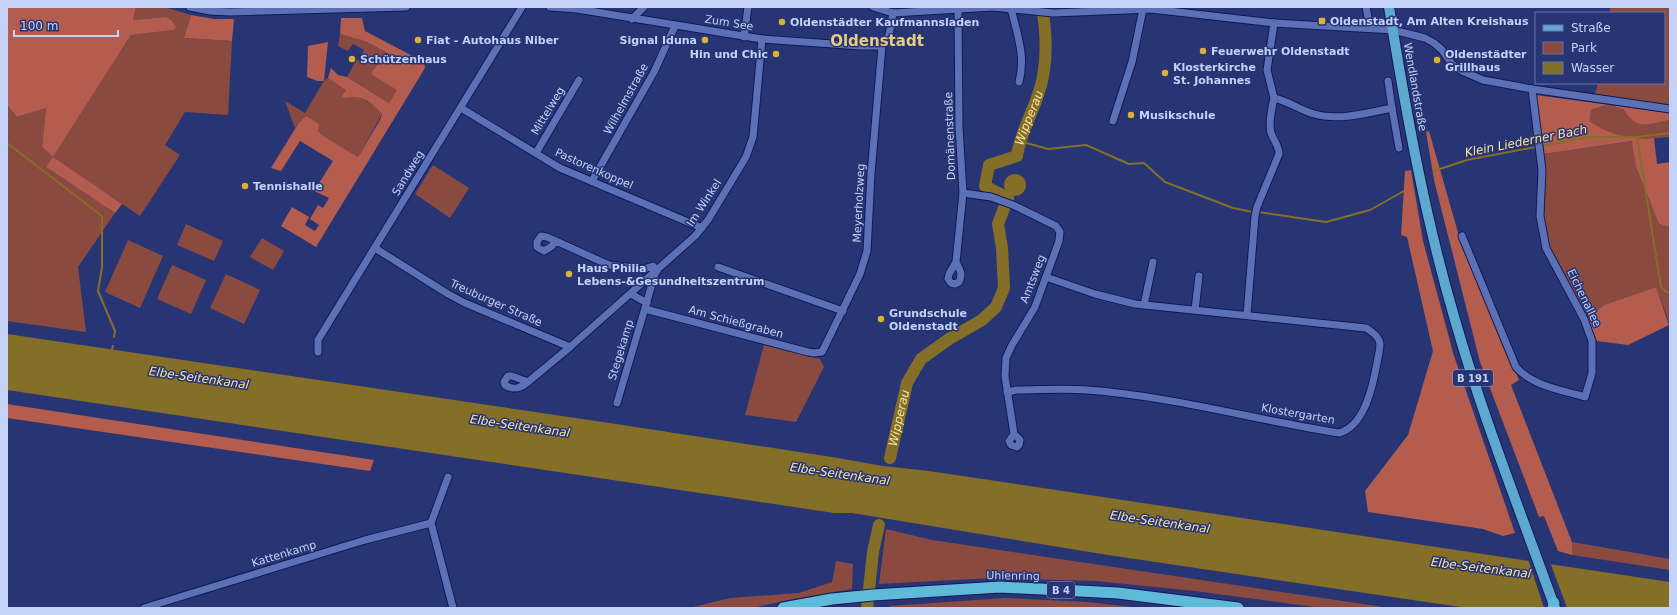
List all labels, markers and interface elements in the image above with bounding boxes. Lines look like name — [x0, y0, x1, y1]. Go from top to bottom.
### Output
scale bar — [14, 12, 118, 38]
legend — [1535, 12, 1665, 84]
street label: Zum See — [704, 13, 755, 33]
place label: Oldenstadt, Am Alten Kreishaus — [1330, 15, 1529, 28]
place label: Oldenstädter Kaufmannsladen — [790, 16, 979, 29]
marker: Oldenstadt, Am Alten Kreishaus — [1317, 16, 1327, 26]
marker: Oldenstädter Kaufmannsladen — [777, 17, 787, 27]
text: 100 m — [20, 19, 58, 33]
text: Straße — [1571, 21, 1611, 35]
district label: Oldenstadt — [830, 32, 924, 50]
place label: Fiat - Autohaus Niber — [426, 34, 559, 47]
place label: Signal Iduna — [620, 34, 697, 47]
marker: Fiat - Autohaus Niber — [413, 35, 423, 45]
marker: Signal Iduna — [700, 35, 710, 45]
text: Park — [1571, 41, 1597, 55]
street label: Wendlandstraße — [1401, 42, 1429, 133]
place label: Feuerwehr Oldenstadt — [1211, 45, 1350, 58]
marker: Feuerwehr Oldenstadt — [1198, 46, 1208, 56]
place label: Hin und Chic — [690, 48, 768, 61]
place label: Oldenstädter Grillhaus — [1445, 48, 1527, 74]
marker: Hin und Chic — [771, 49, 781, 59]
place label: Schützenhaus — [360, 53, 447, 66]
marker: Schützenhaus — [347, 54, 357, 64]
marker: Oldenstädter Grillhaus — [1432, 55, 1442, 65]
street label: Wilhelmstraße — [601, 61, 651, 137]
place label: Klosterkirche St. Johannes — [1173, 61, 1256, 87]
text: Wasser — [1571, 61, 1614, 75]
marker: Klosterkirche St. Johannes — [1160, 68, 1170, 78]
street label: Mittelweg — [529, 85, 567, 137]
water label: Wipperau — [1012, 88, 1046, 147]
street label: Domänenstraße — [942, 91, 958, 180]
place label: Musikschule — [1139, 109, 1215, 122]
marker: Musikschule — [1126, 110, 1136, 120]
water label: Klein Liederner Bach — [1464, 122, 1588, 160]
street label: Pastorenkoppel — [553, 146, 635, 192]
street label: Sandweg — [389, 148, 427, 198]
street label: Meyerholzweg — [850, 163, 868, 243]
street label: Im Winkel — [684, 177, 724, 229]
place label: Tennishalle — [253, 180, 323, 193]
marker: Tennishalle — [240, 181, 250, 191]
street label: Amtsweg — [1018, 253, 1048, 305]
place label: Haus Philia Lebens-&Gesundheitszentrum — [577, 262, 764, 288]
street label: Eichenallee — [1564, 267, 1604, 329]
marker: Haus Philia Lebens-&Gesundheitszentrum — [564, 269, 574, 279]
street label: Treuburger Straße — [447, 276, 544, 329]
street label: Am Schießgraben — [687, 303, 785, 341]
place label: Grundschule Oldenstadt — [889, 307, 967, 333]
marker: Grundschule Oldenstadt — [876, 314, 886, 324]
street label: Stegekamp — [606, 318, 636, 382]
water label: Elbe-Seitenkanal — [148, 364, 251, 392]
road number: B 191 — [1453, 370, 1493, 386]
water label: Wipperau — [886, 388, 912, 448]
street label: Klostergarten — [1260, 401, 1336, 427]
water label: Elbe-Seitenkanal — [469, 412, 572, 440]
water label: Elbe-Seitenkanal — [789, 460, 892, 488]
water label: Elbe-Seitenkanal — [1109, 508, 1212, 536]
street label: Kattenkamp — [250, 538, 318, 570]
water label: Elbe-Seitenkanal — [1430, 555, 1533, 581]
street label: Uhlenring — [986, 569, 1040, 583]
road number: B 4 — [1047, 582, 1075, 598]

